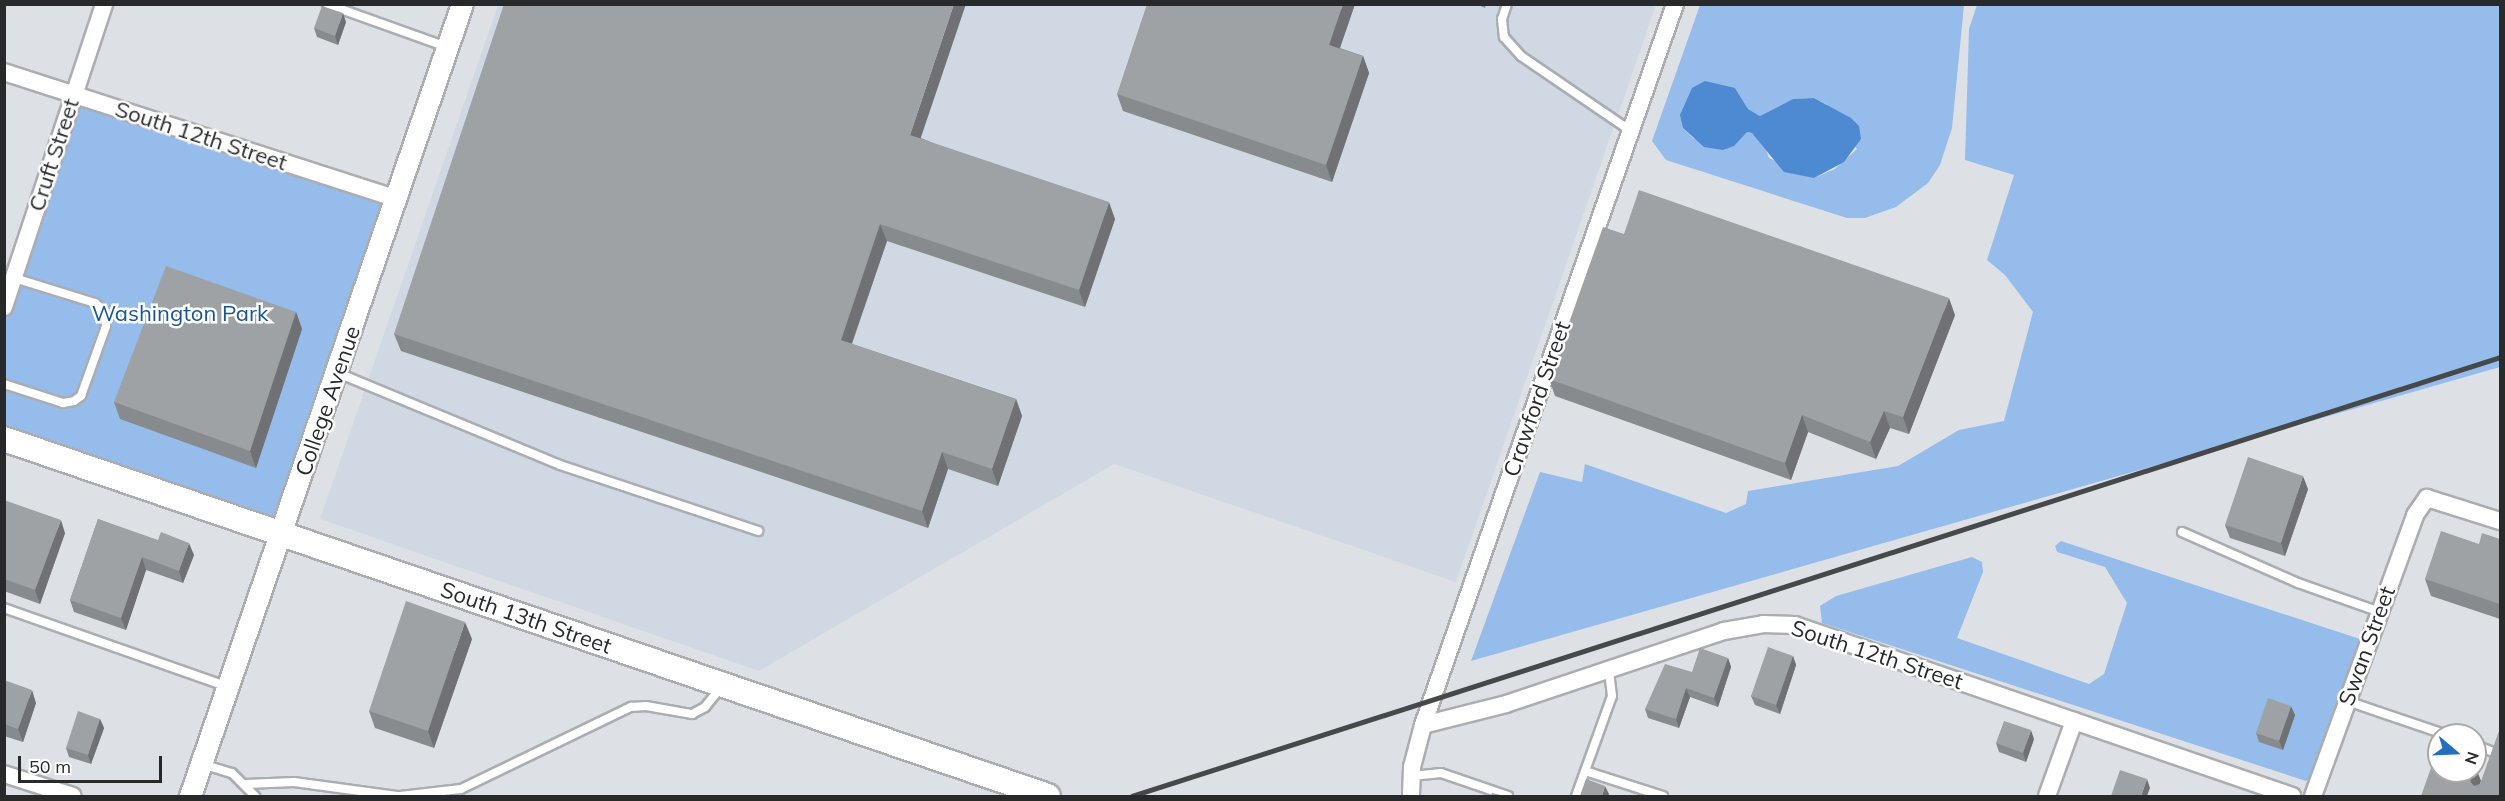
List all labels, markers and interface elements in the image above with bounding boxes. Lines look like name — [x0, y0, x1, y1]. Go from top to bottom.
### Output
street label: Cruft Street — [23, 95, 85, 215]
street label: South 12th Street — [112, 96, 290, 176]
park label: Washington Park — [92, 301, 268, 327]
street label: Crawford Street — [1498, 318, 1576, 480]
street label: College Avenue — [290, 323, 366, 479]
street label: South 13th Street — [437, 576, 615, 660]
street label: Swan Street — [2333, 583, 2401, 709]
street label: South 12th Street — [1788, 615, 1966, 695]
north arrow — [2427, 723, 2487, 783]
scale bar — [21, 744, 165, 782]
text: N — [2461, 749, 2484, 767]
text: 50 m — [29, 755, 71, 778]

